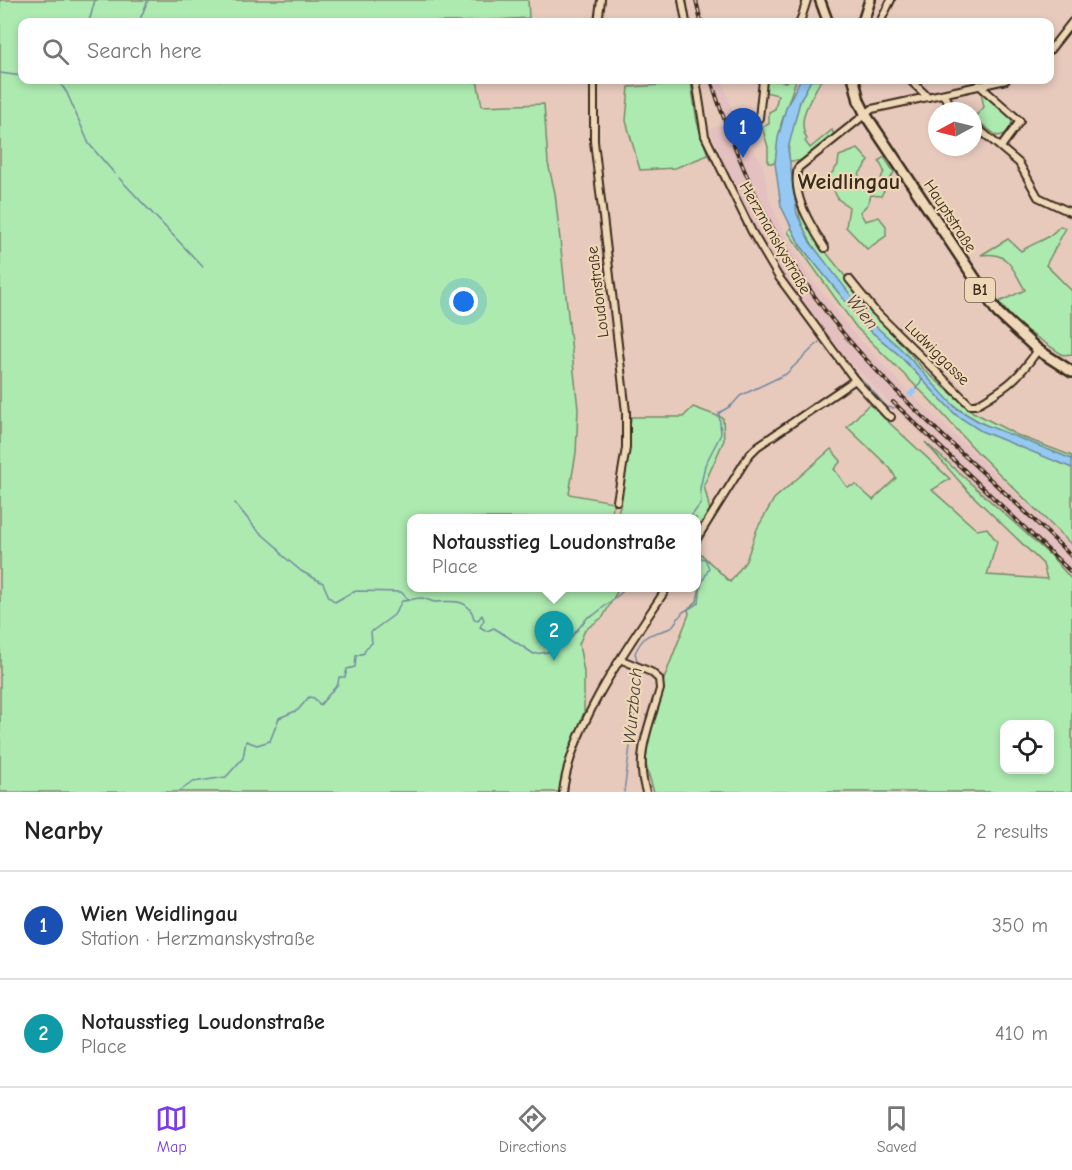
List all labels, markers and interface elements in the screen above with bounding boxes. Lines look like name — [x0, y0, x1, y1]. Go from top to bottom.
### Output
search box — [18, 18, 1054, 84]
icon: search — [39, 35, 72, 68]
text: Search here — [87, 38, 202, 64]
north arrow — [928, 102, 982, 156]
pin: 1 — [724, 108, 762, 158]
district label: Weidlingau — [798, 169, 900, 195]
street label: Hauptstraße — [920, 176, 980, 256]
street label: Herzmanskystraße — [736, 179, 814, 297]
street label: Loudonstraße — [583, 245, 613, 339]
road number: B1 — [965, 278, 995, 302]
your location — [449, 287, 478, 316]
water label: Wien — [842, 290, 882, 334]
street label: Ludwiggasse — [901, 317, 973, 389]
popup — [407, 514, 701, 592]
text: Notausstieg Loudonstraße — [432, 529, 676, 555]
text: Place — [432, 555, 478, 578]
pin: 2 — [534, 612, 574, 661]
water label: Wurzbach — [619, 667, 647, 745]
map controls — [1000, 720, 1054, 774]
button: locate — [1000, 720, 1054, 774]
text: Nearby — [24, 816, 103, 846]
text: 2 results — [976, 820, 1048, 843]
text: Wien Weidlingau — [81, 901, 238, 927]
text: 1 — [40, 914, 47, 937]
text: 350 m — [992, 914, 1048, 937]
text: Station · Herzmanskystraße — [81, 927, 315, 950]
text: Notausstieg Loudonstraße — [81, 1009, 325, 1035]
text: 2 — [39, 1022, 48, 1045]
text: 410 m — [995, 1022, 1048, 1045]
text: Place — [81, 1035, 127, 1058]
tab: Map — [155, 1102, 188, 1156]
tab: Directions — [499, 1102, 566, 1156]
tab: Saved — [877, 1102, 917, 1156]

